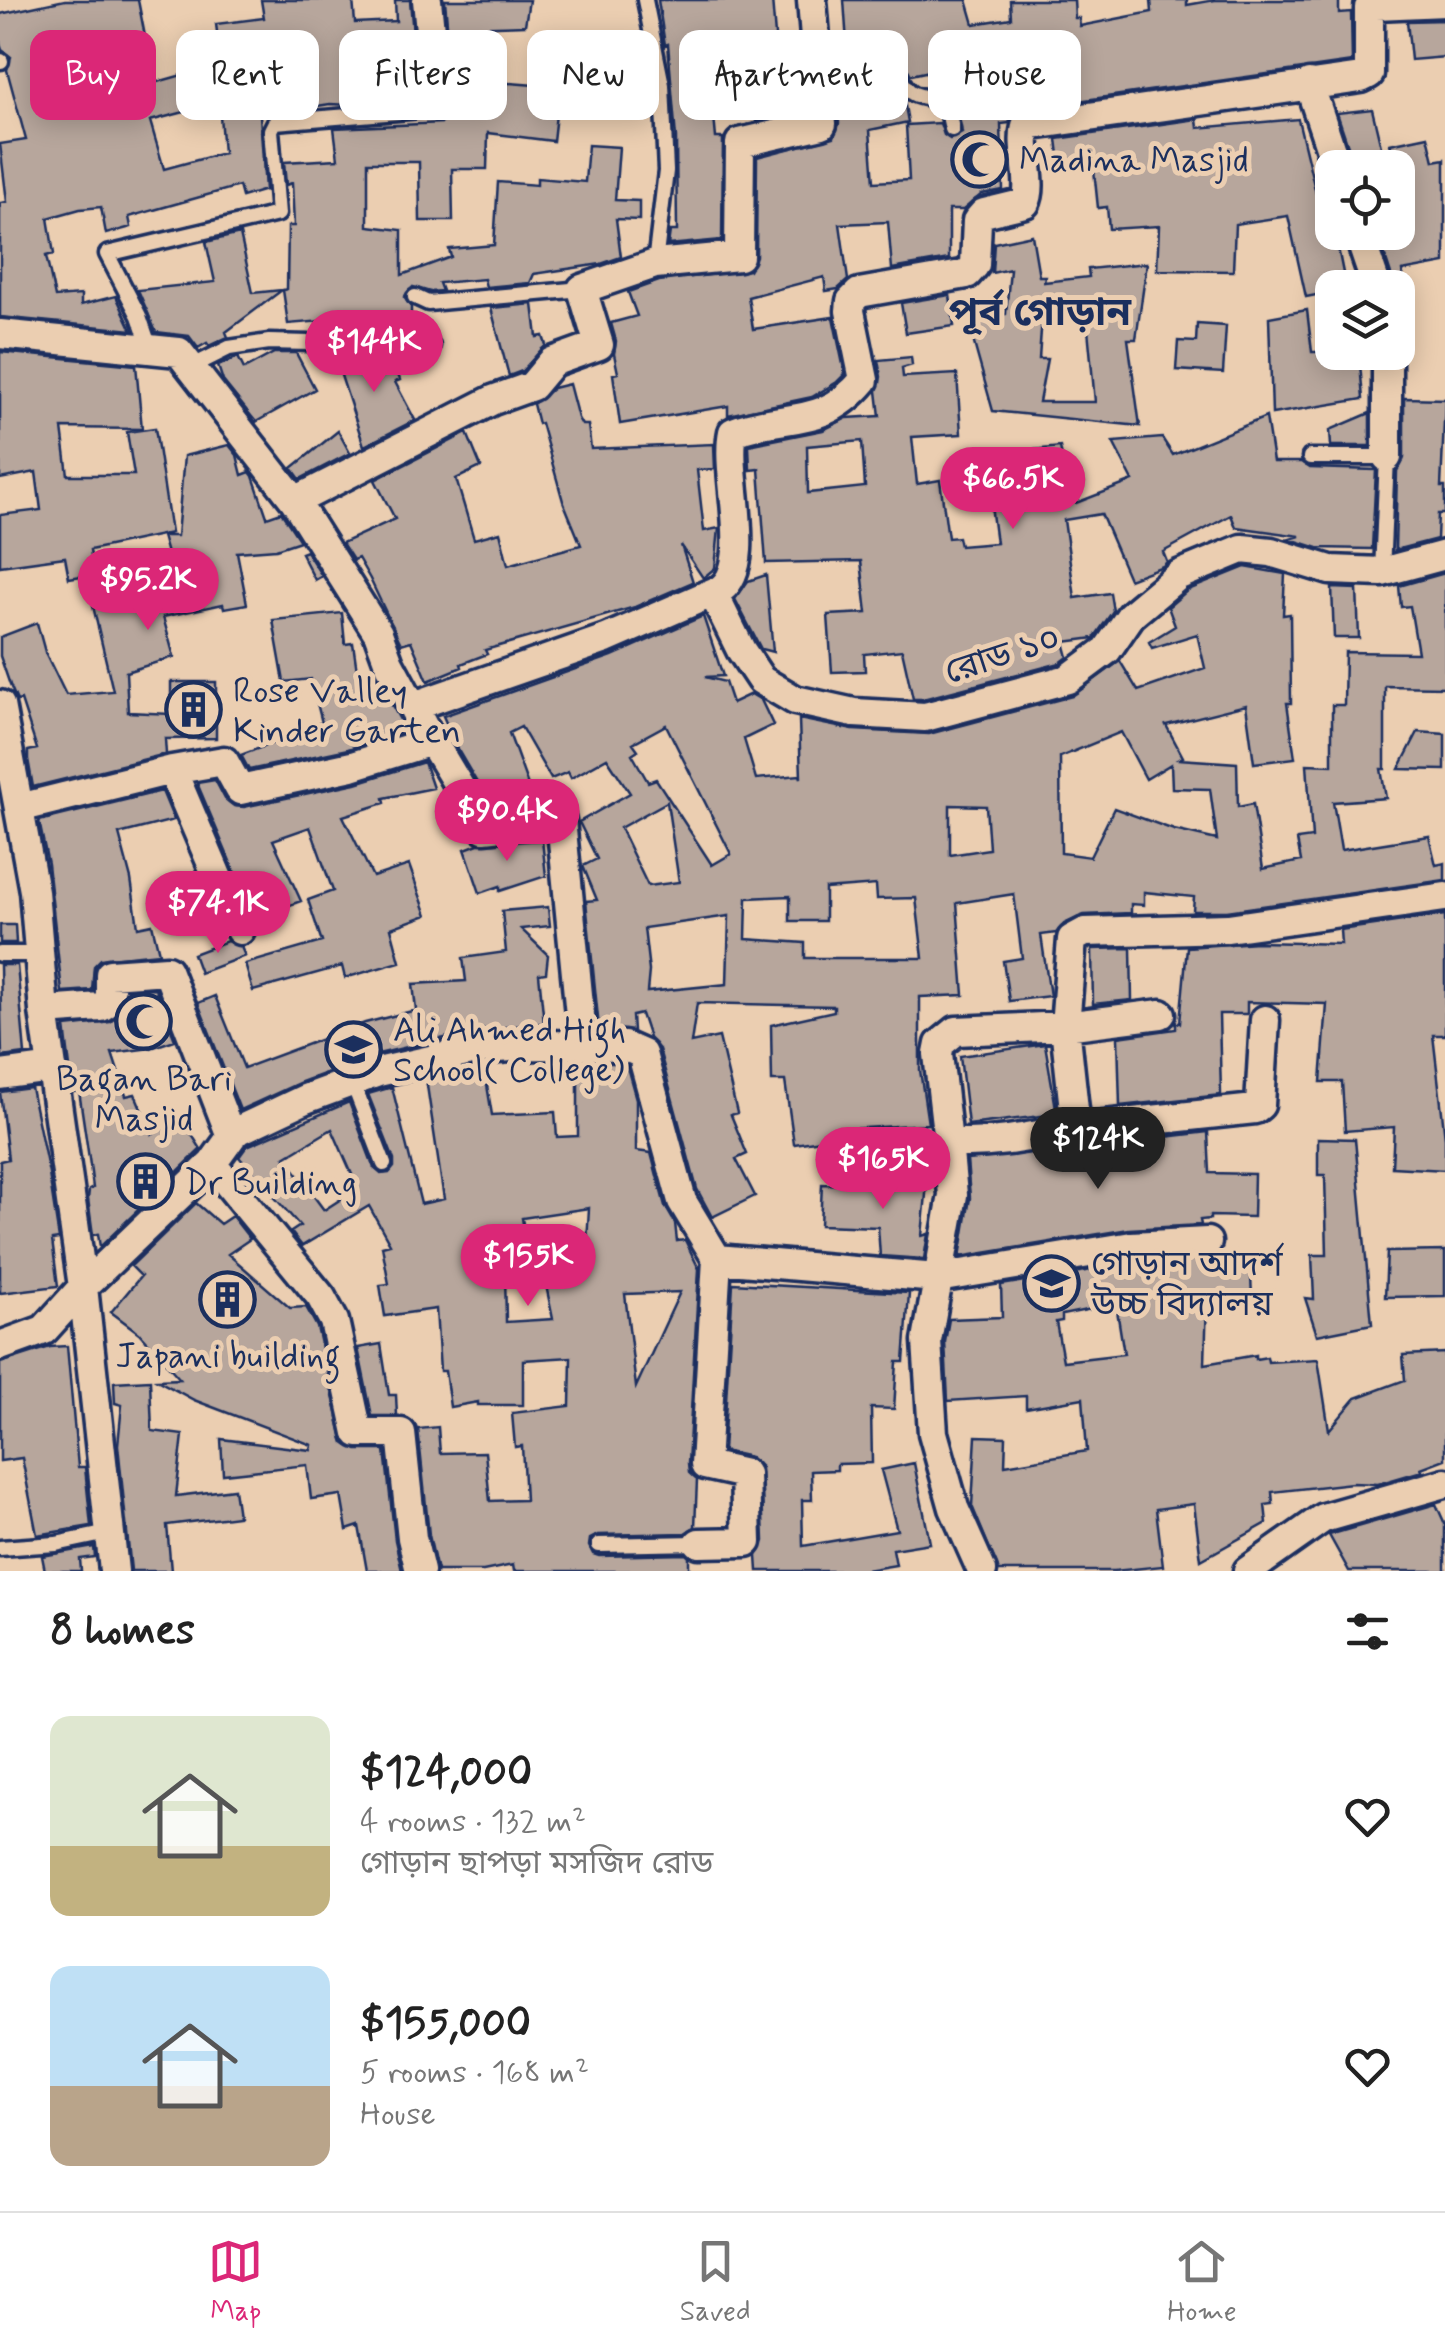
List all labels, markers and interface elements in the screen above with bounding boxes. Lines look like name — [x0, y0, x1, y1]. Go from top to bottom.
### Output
chip: Buy — [30, 30, 156, 120]
chip: Rent — [176, 30, 319, 120]
chip: Filters — [339, 30, 507, 120]
chip: New — [527, 30, 659, 120]
chip: Apartment — [679, 30, 908, 120]
chip: House — [928, 30, 1081, 120]
mosque icon: Madina Masjid — [950, 129, 1010, 189]
place label: Madina Masjid — [1019, 138, 1249, 184]
map controls — [1315, 150, 1415, 370]
button: locate — [1315, 150, 1415, 250]
button: layers — [1315, 270, 1415, 370]
district label: পূর্ব গোড়ান — [949, 288, 1132, 340]
pin: $144K — [304, 310, 444, 395]
text: $144K — [327, 321, 421, 363]
pin: $66.5K — [932, 447, 1094, 532]
text: $66.5K — [962, 458, 1064, 500]
pin: $95.2K — [67, 548, 229, 633]
text: $95.2K — [100, 559, 196, 601]
street label: রোড ১০ — [939, 616, 1066, 696]
place label: Rose Valley Kinder Garten — [233, 669, 461, 755]
building icon: Rose Valley Kinder Garten — [164, 680, 224, 740]
pin: $90.4K — [426, 779, 588, 864]
text: $90.4K — [457, 790, 557, 832]
pin: $74.1K — [137, 871, 299, 956]
text: $74.1K — [167, 882, 269, 924]
mosque icon: Bagan Bari Masjid — [114, 992, 174, 1052]
place label: Ali Ahmed High School( College) — [393, 1008, 626, 1094]
school or university icon: Ali Ahmed High School( College) — [324, 1019, 384, 1079]
place label: Bagan Bari Masjid — [56, 1057, 232, 1143]
pin: $124K — [1028, 1107, 1168, 1192]
text: $124K — [1052, 1118, 1144, 1160]
pin: $165K — [813, 1127, 953, 1212]
text: $165K — [837, 1138, 929, 1180]
building icon: Dr Building — [115, 1152, 175, 1212]
place label: Dr Building — [184, 1161, 357, 1207]
pin: $155K — [458, 1224, 598, 1309]
text: $155K — [483, 1235, 573, 1277]
place label: গোড়ান আদর্শ উচ্চ বিদ্যালয় — [1090, 1242, 1284, 1328]
school or university icon: গোড়ান আদর্শ উচ্চ বিদ্যালয় — [1022, 1253, 1082, 1313]
building icon: Japani building — [198, 1269, 258, 1329]
place label: Japani building — [115, 1334, 341, 1384]
text: 8 homes — [50, 1604, 195, 1659]
icon: filters — [1340, 1604, 1395, 1659]
text: $124,000 — [360, 1746, 532, 1801]
icon: home — [130, 1756, 250, 1876]
icon: heart — [1340, 1789, 1395, 1844]
text: 4 rooms · 132 m² — [360, 1801, 586, 1843]
text: গোড়ান ছাপড়া মসজিদ রোড — [360, 1843, 713, 1885]
text: $155,000 — [360, 1997, 531, 2052]
icon: home — [130, 2006, 250, 2126]
icon: heart — [1340, 2039, 1395, 2094]
text: 5 rooms · 168 m² — [360, 2052, 589, 2094]
text: House — [360, 2094, 436, 2136]
tab: Map — [208, 2234, 263, 2331]
tab: Saved — [680, 2234, 751, 2331]
tab: Home — [1167, 2234, 1237, 2331]

